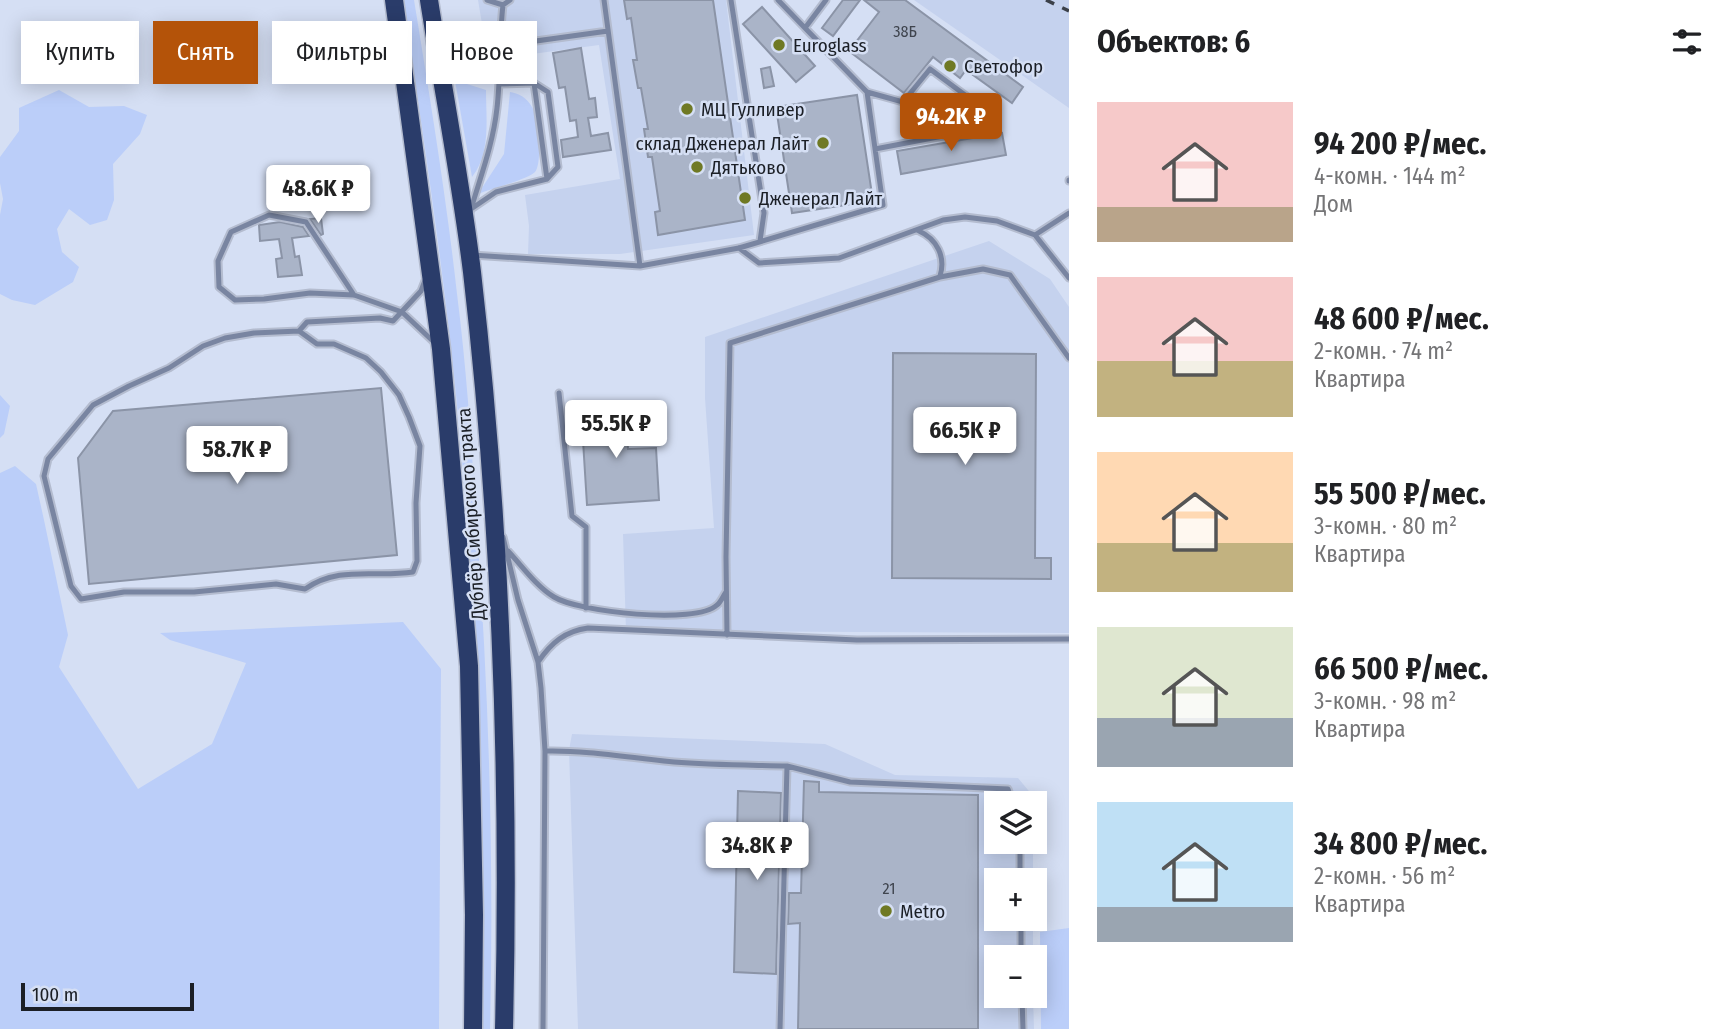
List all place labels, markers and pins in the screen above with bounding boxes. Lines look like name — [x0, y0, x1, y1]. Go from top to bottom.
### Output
place label: Euroglass — [793, 34, 867, 57]
marker: Euroglass — [771, 37, 787, 53]
place label: Светофор — [964, 55, 1043, 78]
marker: Светофор — [942, 58, 958, 74]
pin: 94.2K ₽ — [886, 94, 1016, 153]
place label: МЦ Гулливер — [701, 98, 805, 121]
marker: МЦ Гулливер — [679, 101, 695, 117]
place label: склад Дженерал Лайт — [636, 132, 809, 155]
marker: склад Дженерал Лайт — [815, 135, 831, 151]
place label: Дятьково — [710, 156, 786, 179]
marker: Дятьково — [689, 159, 705, 175]
pin: 48.6K ₽ — [253, 166, 383, 225]
place label: Дженерал Лайт — [758, 187, 883, 210]
marker: Дженерал Лайт — [737, 190, 753, 206]
pin: 55.5K ₽ — [551, 400, 681, 460]
pin: 66.5K ₽ — [900, 407, 1030, 467]
pin: 58.7K ₽ — [172, 426, 302, 486]
pin: 34.8K ₽ — [692, 822, 822, 882]
place label: Metro — [900, 900, 945, 923]
marker: Metro — [878, 903, 894, 919]

